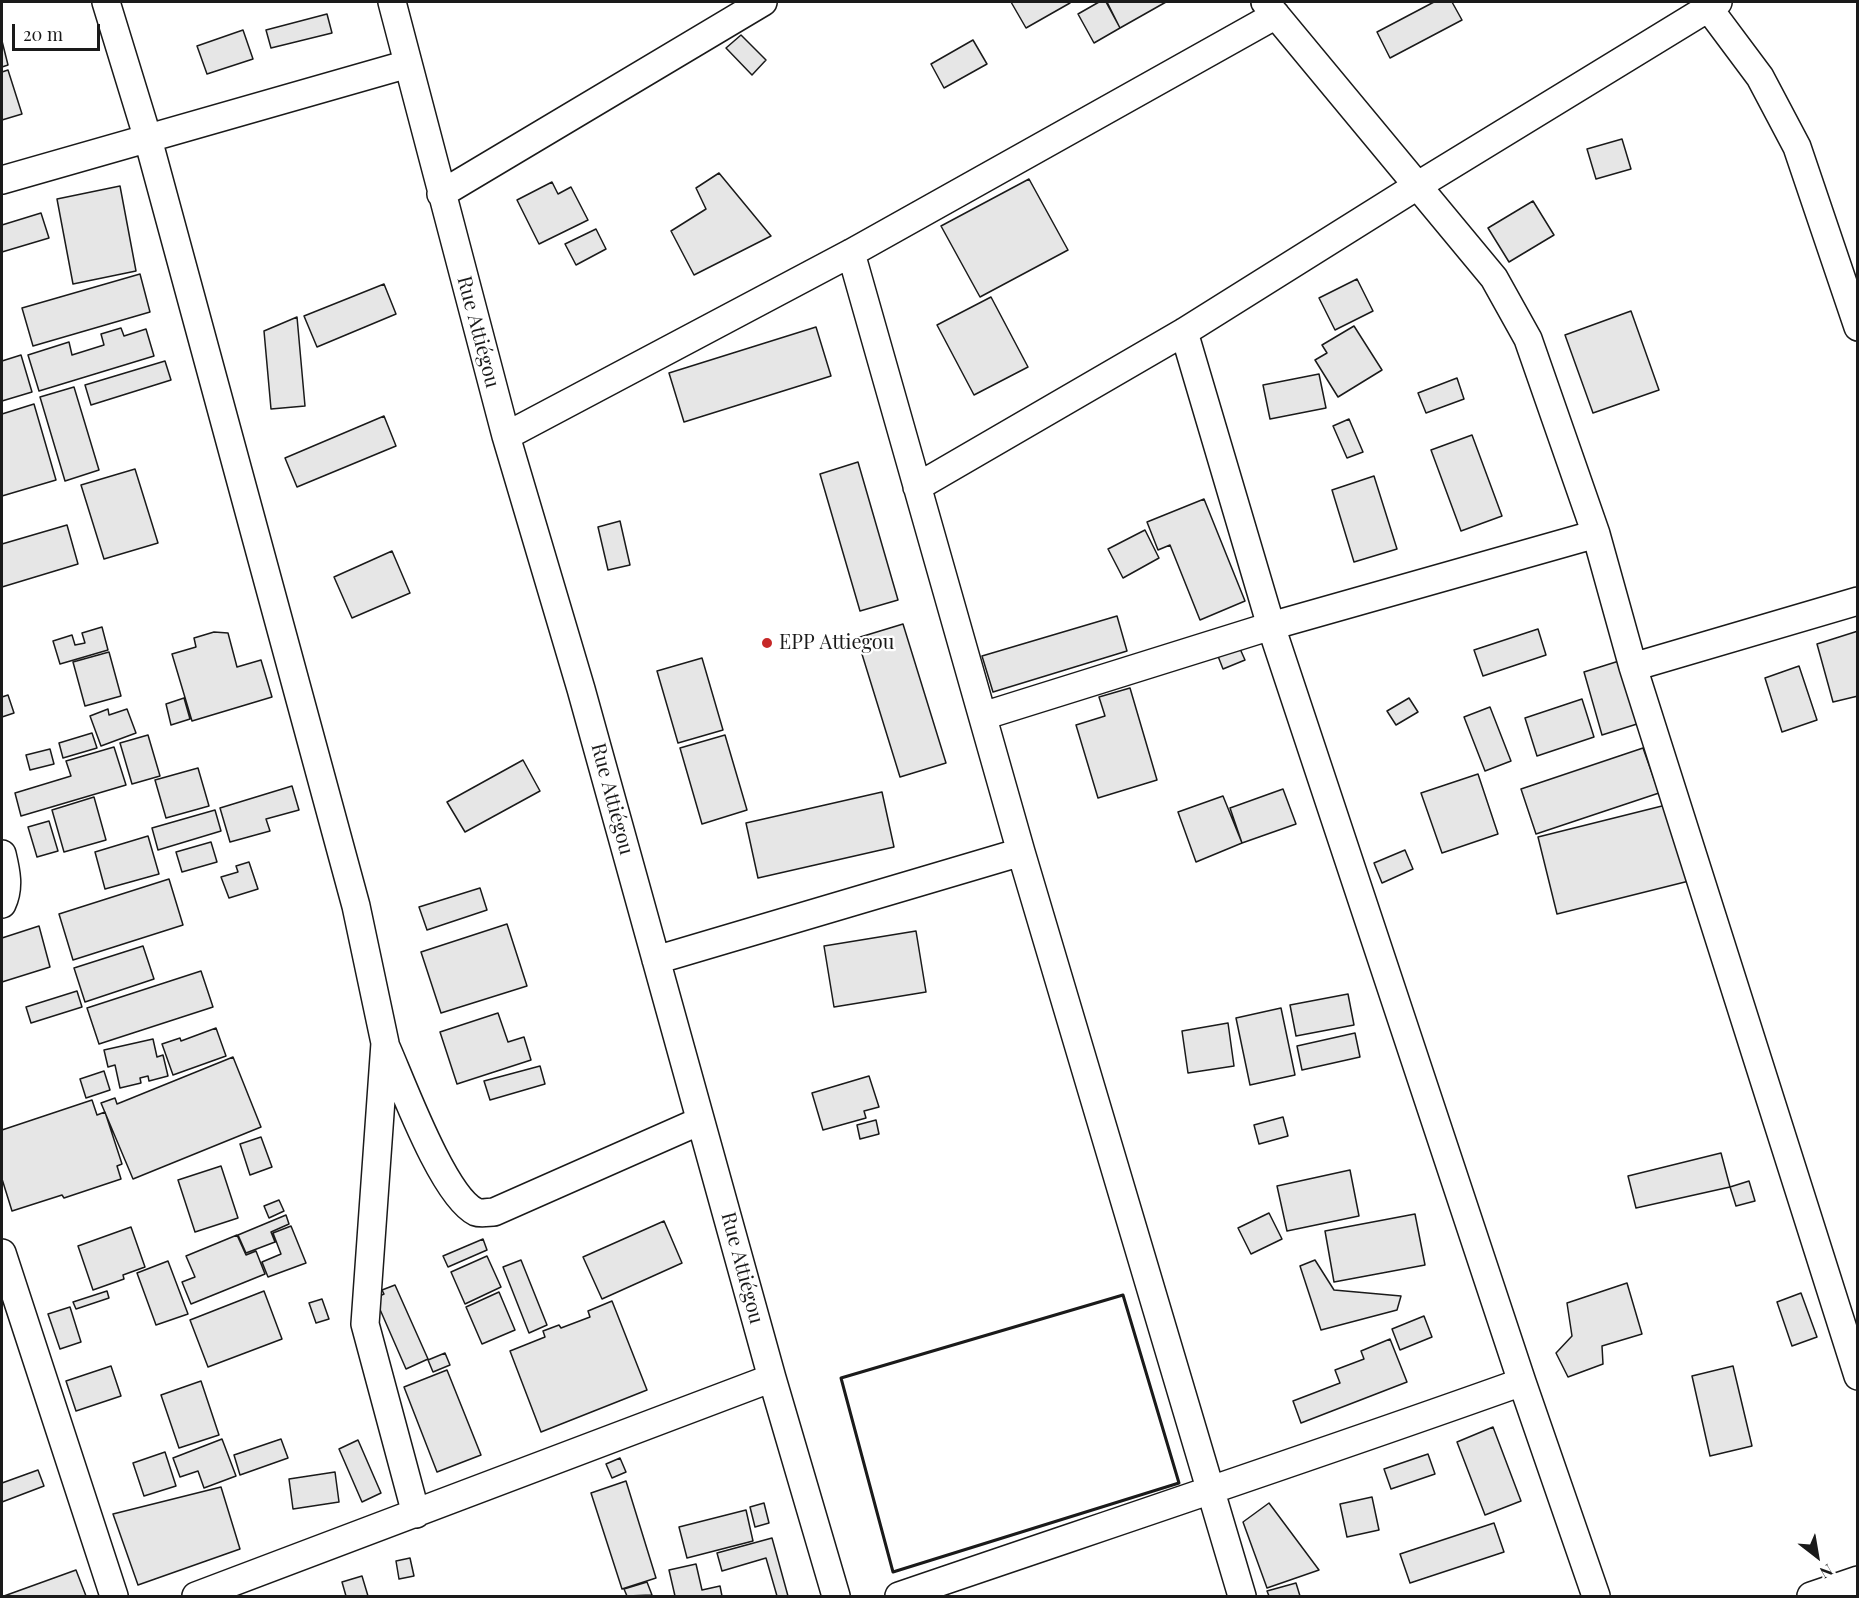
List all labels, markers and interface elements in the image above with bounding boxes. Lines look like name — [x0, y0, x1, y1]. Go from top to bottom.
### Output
scale bar — [15, 12, 104, 50]
text: 20 m — [23, 22, 63, 46]
street label: Rue Attiégou — [452, 274, 504, 390]
place label: EPP Attiegou — [779, 631, 894, 655]
marker: EPP Attiegou — [760, 636, 774, 650]
street label: Rue Attiégou — [586, 741, 638, 857]
street label: Rue Attiégou — [716, 1210, 768, 1326]
north arrow — [1787, 1526, 1847, 1586]
text: N — [1816, 1560, 1837, 1584]

